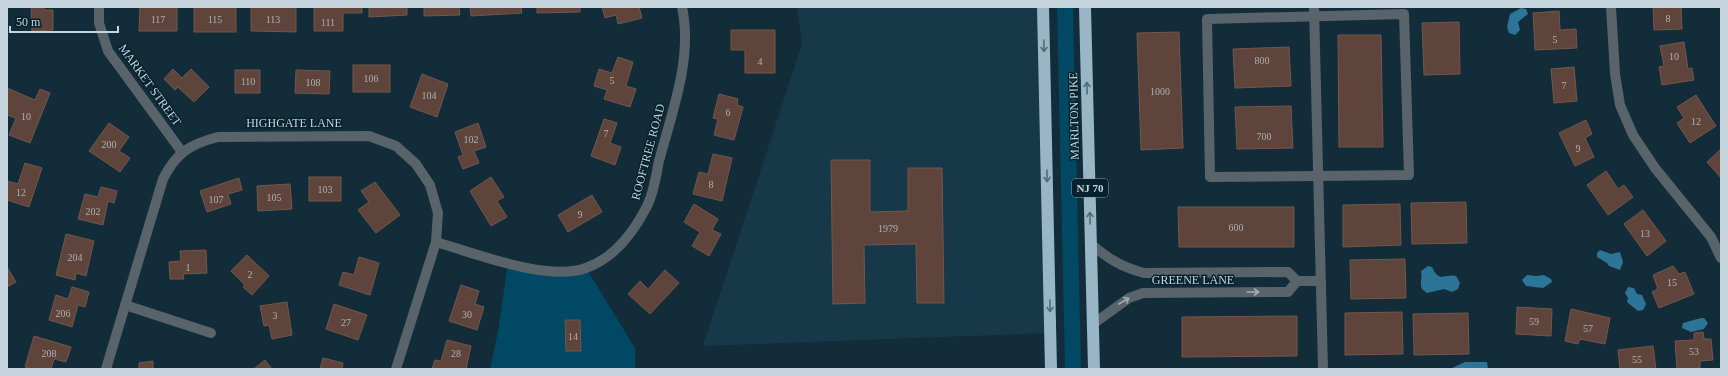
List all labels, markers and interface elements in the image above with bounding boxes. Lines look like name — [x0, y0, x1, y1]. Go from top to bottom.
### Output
scale bar — [10, 8, 118, 34]
house number: 8 — [1666, 13, 1671, 24]
house number: 117 — [151, 14, 165, 25]
house number: 115 — [208, 14, 222, 25]
house number: 113 — [266, 14, 280, 25]
text: 50 m — [16, 15, 41, 29]
house number: 111 — [321, 17, 335, 28]
house number: 5 — [1553, 34, 1558, 45]
one-way arrow — [1040, 39, 1048, 52]
street label: MARKET STREET — [116, 41, 185, 129]
house number: 10 — [1669, 51, 1679, 62]
house number: 800 — [1255, 55, 1270, 66]
house number: 4 — [758, 56, 763, 67]
street label: MARLTON PIKE — [1066, 72, 1082, 160]
house number: 106 — [364, 73, 379, 84]
house number: 5 — [610, 75, 615, 86]
house number: 110 — [241, 76, 255, 87]
house number: 108 — [306, 77, 321, 88]
house number: 7 — [1562, 80, 1567, 91]
one-way arrow — [1083, 82, 1091, 95]
house number: 1000 — [1150, 86, 1170, 97]
house number: 104 — [422, 90, 437, 101]
street label: ROOFTREE ROAD — [628, 102, 668, 202]
house number: 6 — [726, 107, 731, 118]
house number: 10 — [21, 111, 31, 122]
street label: HIGHGATE LANE — [246, 116, 342, 130]
house number: 12 — [1691, 116, 1701, 127]
house number: 7 — [604, 128, 609, 139]
house number: 700 — [1257, 131, 1272, 142]
house number: 102 — [464, 134, 479, 145]
house number: 200 — [102, 139, 117, 150]
house number: 9 — [1576, 143, 1581, 154]
one-way arrow — [1043, 169, 1051, 182]
house number: 8 — [709, 179, 714, 190]
road number: NJ 70 — [1072, 179, 1108, 197]
house number: 103 — [318, 184, 333, 195]
house number: 12 — [16, 187, 26, 198]
house number: 105 — [267, 192, 282, 203]
house number: 107 — [209, 194, 224, 205]
house number: 202 — [86, 206, 101, 217]
house number: 9 — [578, 209, 583, 220]
one-way arrow — [1087, 212, 1094, 225]
house number: 600 — [1229, 222, 1244, 233]
house number: 1979 — [878, 223, 898, 234]
house number: 13 — [1640, 228, 1650, 239]
house number: 204 — [68, 252, 83, 263]
house number: 1 — [186, 262, 191, 273]
house number: 2 — [248, 269, 253, 280]
street label: GREENE LANE — [1152, 273, 1234, 287]
house number: 15 — [1667, 277, 1677, 288]
one-way arrow — [1246, 288, 1259, 296]
one-way arrow — [1118, 297, 1130, 305]
one-way arrow — [1046, 299, 1054, 312]
house number: 206 — [56, 308, 71, 319]
house number: 30 — [462, 309, 472, 320]
house number: 3 — [273, 310, 278, 321]
house number: 59 — [1529, 316, 1539, 327]
house number: 27 — [341, 317, 351, 328]
house number: 57 — [1583, 323, 1593, 334]
house number: 14 — [568, 331, 578, 342]
house number: 53 — [1689, 346, 1699, 357]
house number: 208 — [42, 348, 57, 359]
house number: 28 — [451, 348, 461, 359]
house number: 55 — [1632, 354, 1642, 365]

